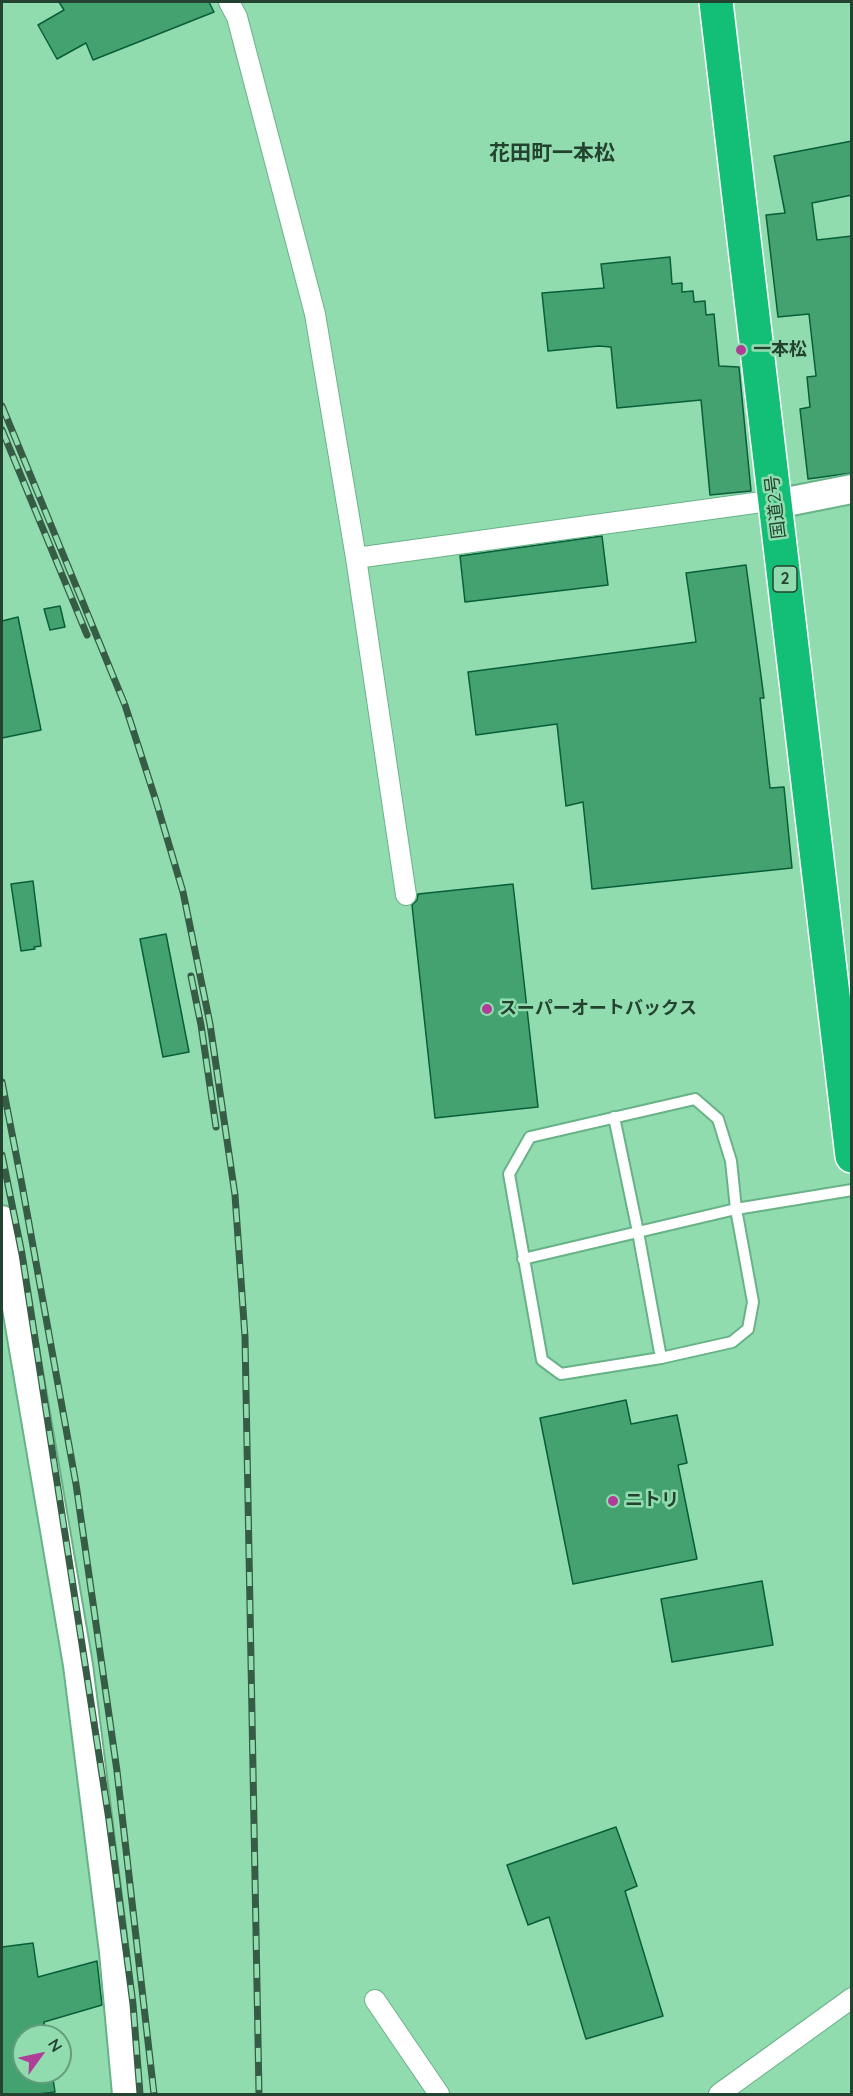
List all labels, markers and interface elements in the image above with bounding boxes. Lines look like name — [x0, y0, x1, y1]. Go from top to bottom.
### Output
district label: 花田町一本松 — [489, 141, 615, 167]
place label: 一本松 — [753, 339, 807, 361]
marker: 一本松 — [734, 343, 748, 357]
street label: 国道2号 — [761, 474, 791, 540]
road number: 2 — [773, 566, 797, 592]
place label: スーパーオートバックス — [499, 998, 697, 1020]
marker: スーパーオートバックス — [480, 1002, 494, 1016]
place label: ニトリ — [625, 1490, 679, 1512]
marker: ニトリ — [606, 1494, 620, 1508]
north arrow — [12, 2024, 72, 2084]
text: N — [44, 2035, 67, 2056]

